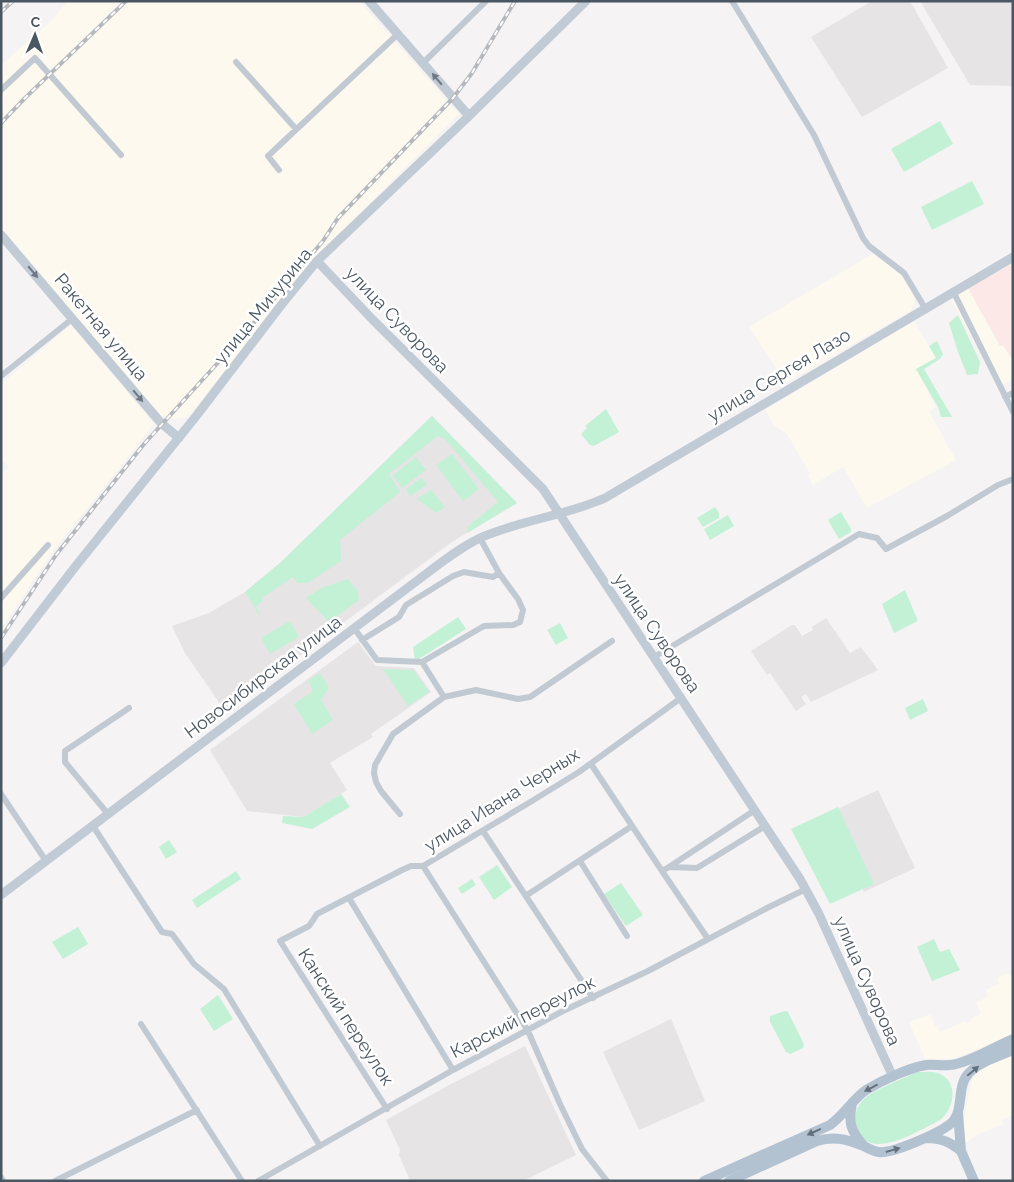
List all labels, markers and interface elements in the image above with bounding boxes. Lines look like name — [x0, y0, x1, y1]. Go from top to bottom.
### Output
north arrow — [10, 10, 60, 60]
text: С — [30, 14, 41, 30]
one-way arrow — [432, 73, 443, 85]
street label: улица Мичурина — [209, 243, 316, 368]
street label: улица Суворова — [341, 262, 453, 377]
one-way arrow — [27, 266, 39, 278]
street label: Ракетная улица — [50, 269, 152, 385]
street label: улица Сергея Лазо — [703, 323, 854, 426]
one-way arrow — [132, 390, 143, 402]
street label: улица Суворова — [610, 569, 705, 696]
street label: Новосибирская улица — [180, 611, 345, 742]
street label: улица Ивана Черных — [420, 743, 583, 856]
street label: улица Суворова — [830, 913, 905, 1049]
street label: Канский переулок — [294, 944, 399, 1089]
street label: Карский переулок — [447, 971, 599, 1062]
one-way arrow — [966, 1065, 979, 1076]
one-way arrow — [864, 1084, 878, 1092]
one-way arrow — [807, 1128, 821, 1136]
one-way arrow — [886, 1146, 901, 1154]

